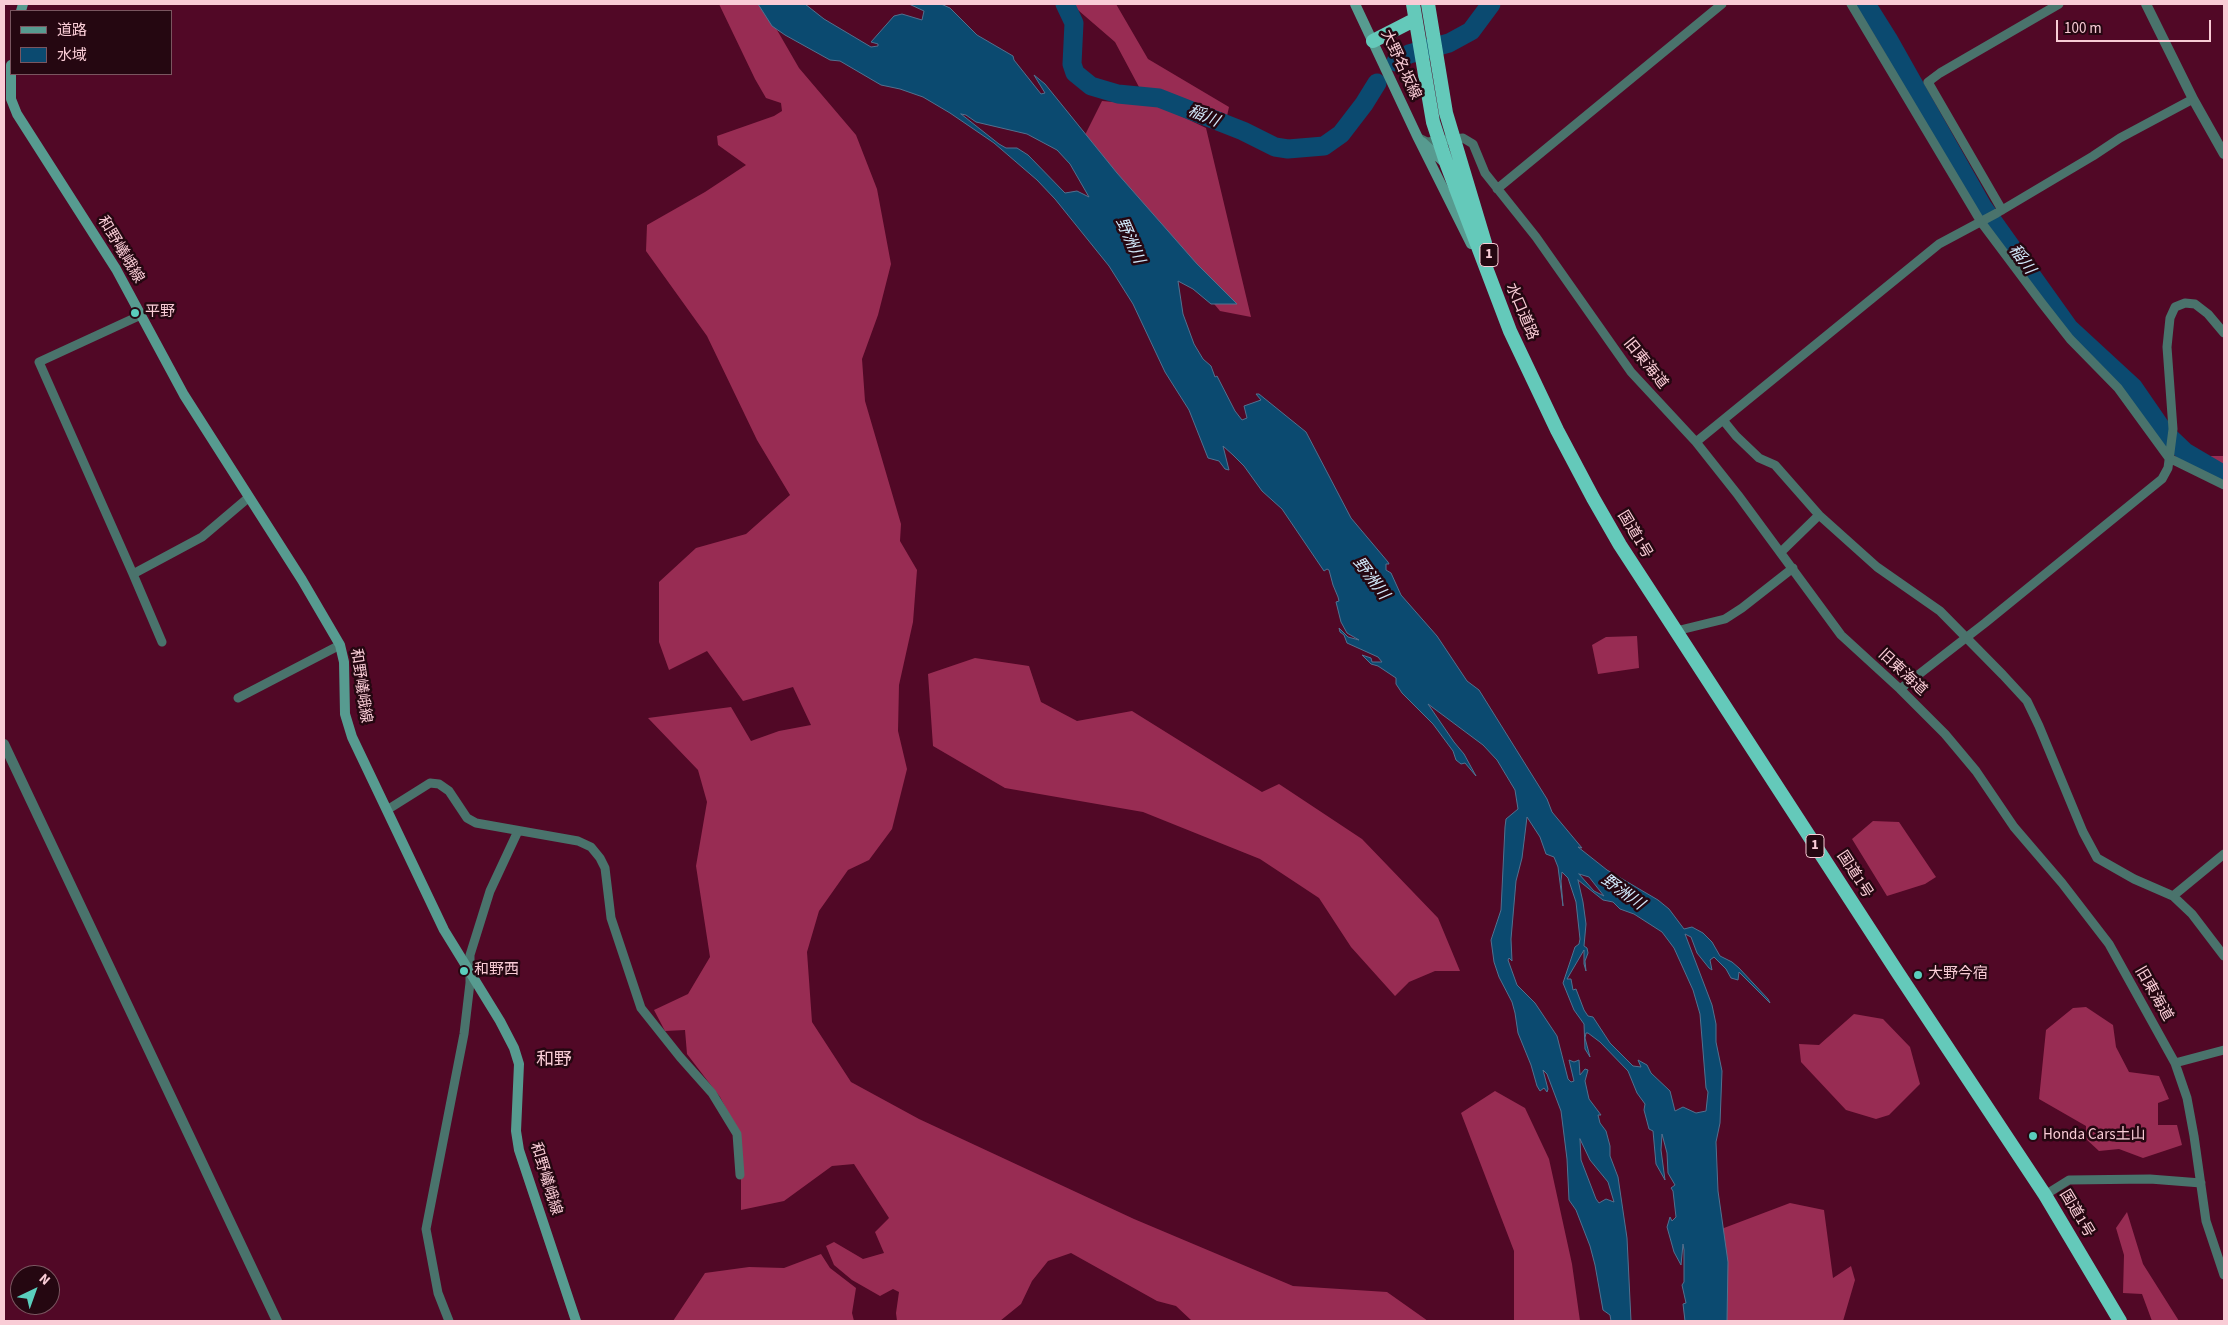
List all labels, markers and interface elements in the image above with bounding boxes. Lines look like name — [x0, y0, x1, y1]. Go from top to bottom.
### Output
legend — [10, 10, 172, 75]
scale bar — [2058, 10, 2213, 42]
text: 100 m — [2064, 18, 2102, 39]
text: 道路 — [57, 20, 87, 41]
street label: 大野名坂線 — [1376, 27, 1424, 103]
text: 水域 — [57, 45, 87, 66]
water label: 稲川 — [1185, 102, 1221, 132]
street label: 和野嶬峨線 — [93, 213, 147, 287]
water label: 野洲川 — [1110, 215, 1148, 267]
water label: 稲川 — [2004, 241, 2038, 279]
road number: 1 — [1480, 244, 1498, 266]
street label: 水口道路 — [1501, 281, 1541, 343]
place label: 平野 — [145, 304, 175, 322]
marker: 平野 — [129, 307, 141, 319]
street label: 旧東海道 — [1619, 335, 1671, 393]
street label: 国道1号 — [1613, 508, 1655, 562]
water label: 野洲川 — [1348, 554, 1392, 604]
street label: 旧東海道 — [1874, 646, 1930, 700]
street label: 和野嶬峨線 — [346, 648, 374, 724]
road number: 1 — [1806, 834, 1824, 858]
street label: 国道1号 — [1832, 848, 1876, 902]
water label: 野洲川 — [1597, 871, 1647, 915]
place label: 和野西 — [474, 962, 519, 980]
street label: 旧東海道 — [2130, 964, 2176, 1024]
marker: 和野西 — [458, 965, 470, 977]
place label: 大野今宿 — [1928, 966, 1988, 984]
marker: 大野今宿 — [1912, 969, 1924, 981]
district label: 和野 — [536, 1050, 572, 1072]
place label: Honda Cars土山 — [2043, 1127, 2146, 1145]
marker: Honda Cars土山 — [2027, 1130, 2039, 1142]
street label: 和野嶬峨線 — [525, 1141, 565, 1217]
street label: 国道1号 — [2055, 1187, 2097, 1241]
north arrow — [10, 1265, 60, 1315]
text: N — [34, 1269, 55, 1290]

